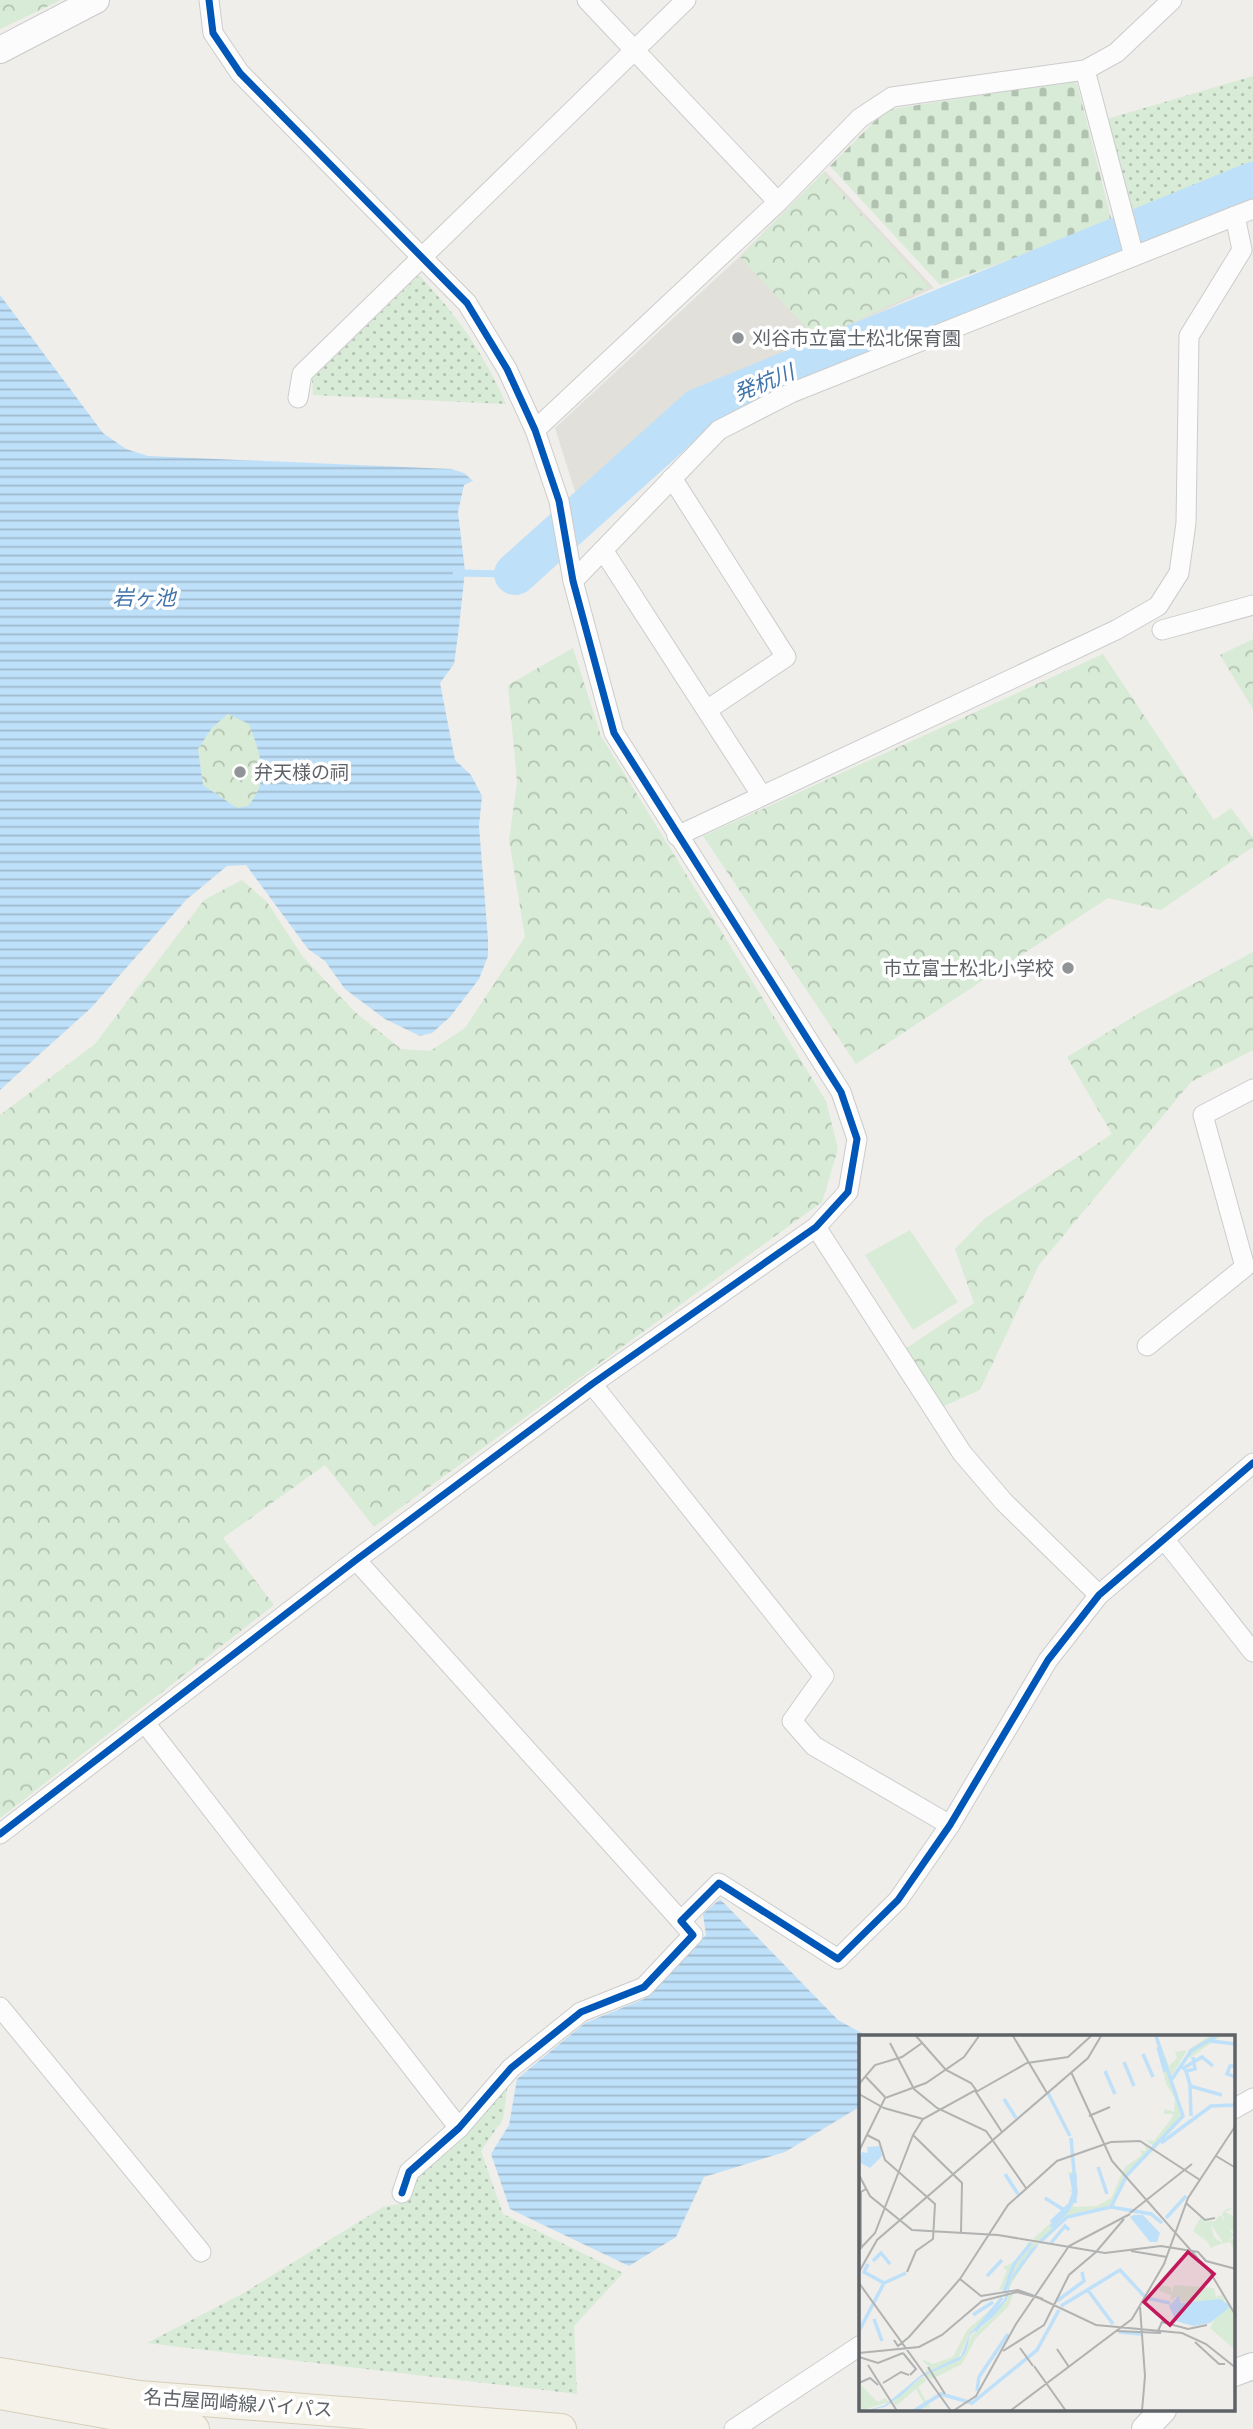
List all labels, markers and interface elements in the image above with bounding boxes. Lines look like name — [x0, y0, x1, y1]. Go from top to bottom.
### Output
place label: 刈谷市立富士松北保育園 — [752, 327, 961, 351]
marker: 刈谷市立富士松北保育園 — [730, 330, 746, 346]
water label: 発杭川 — [730, 358, 800, 407]
water label: 岩ヶ池 — [113, 585, 177, 611]
place label: 弁天様の祠 — [254, 761, 349, 785]
marker: 弁天様の祠 — [232, 764, 248, 780]
place label: 市立富士松北小学校 — [883, 957, 1054, 981]
marker: 市立富士松北小学校 — [1060, 960, 1076, 976]
inset map — [859, 2035, 1236, 2412]
street label: 名古屋岡崎線バイパス — [143, 2385, 333, 2423]

